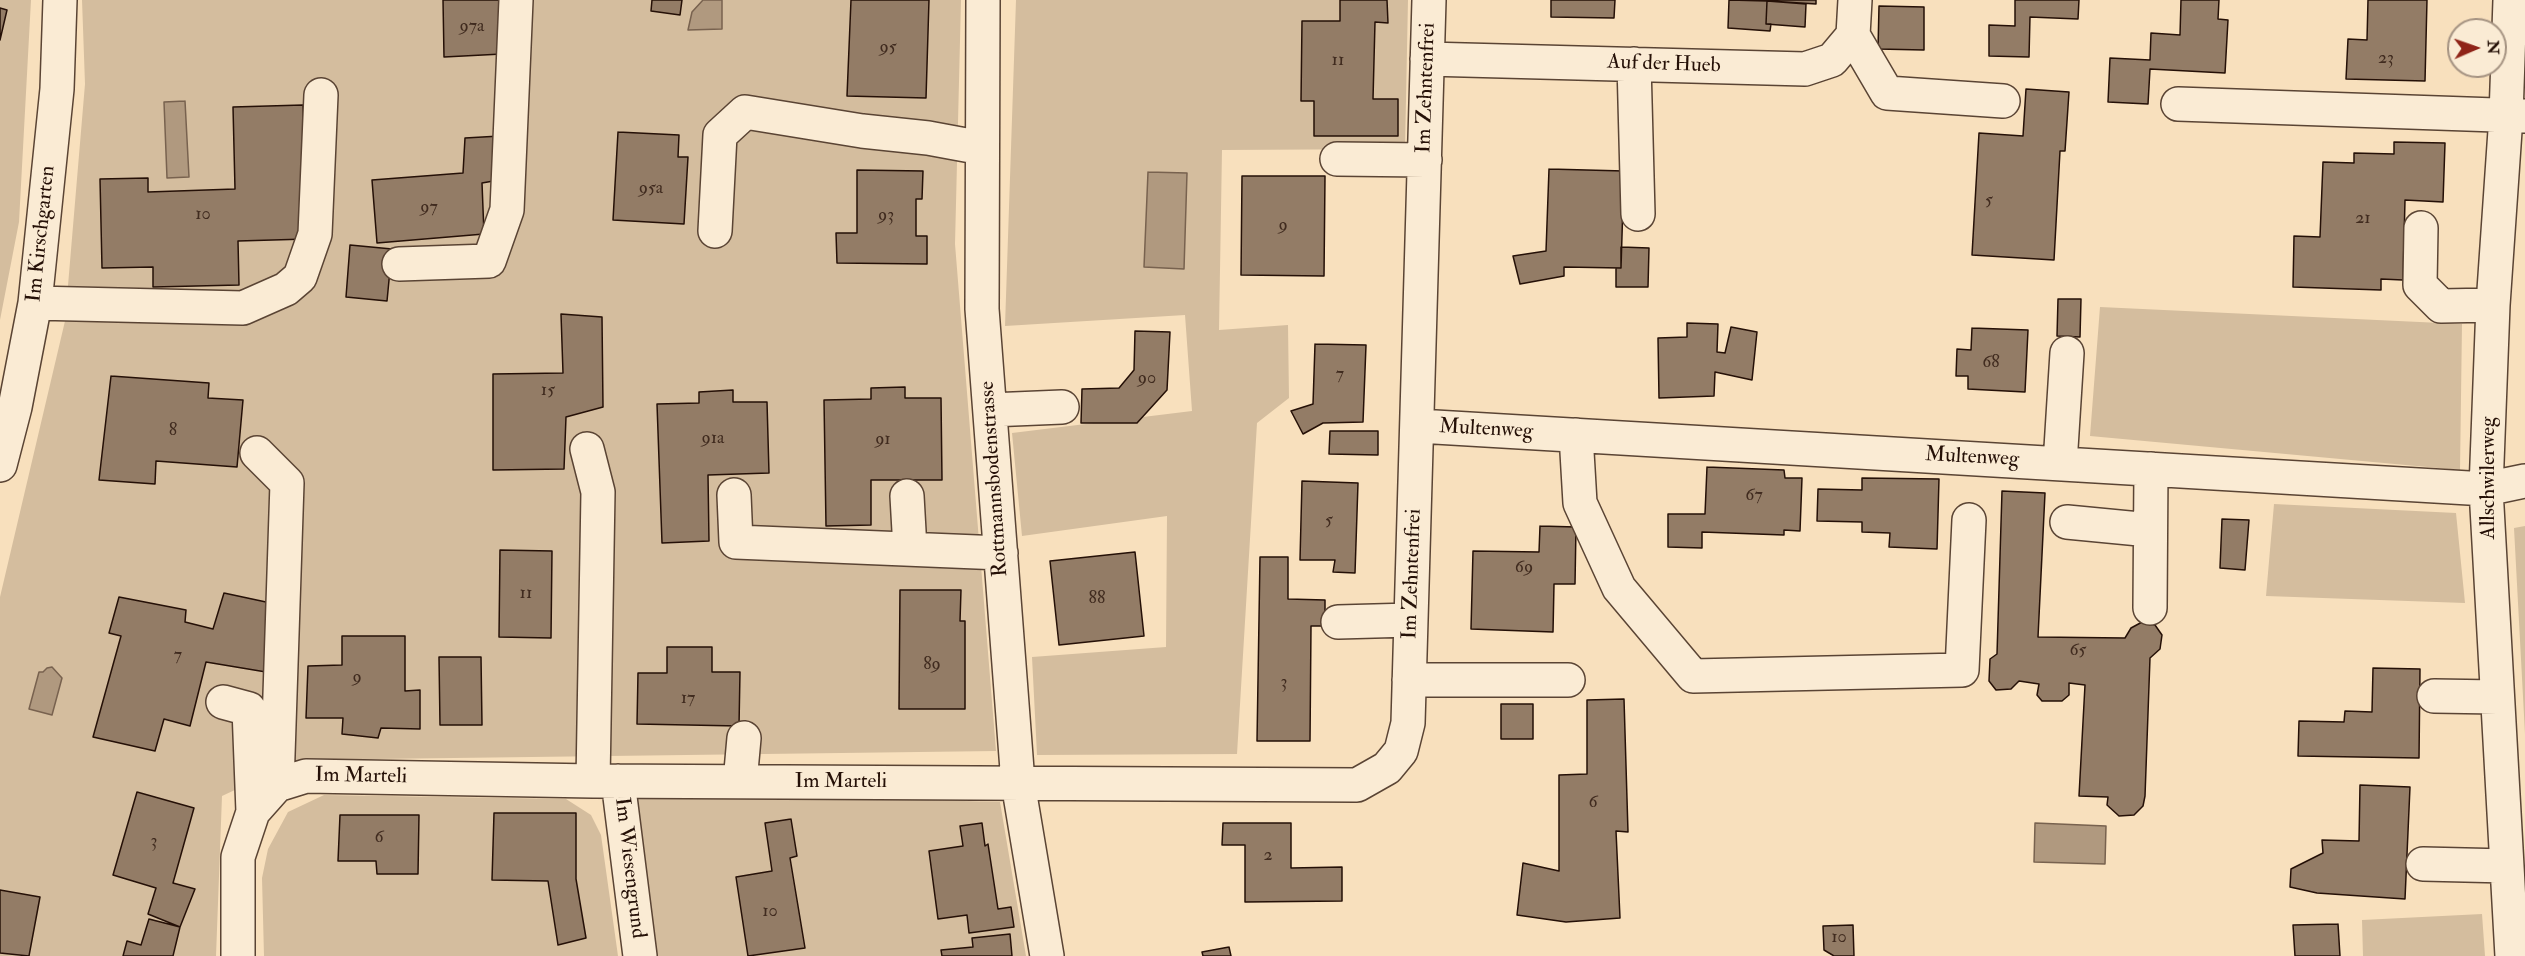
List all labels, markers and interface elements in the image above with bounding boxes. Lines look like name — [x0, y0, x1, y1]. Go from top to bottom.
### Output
house number: 97a — [460, 16, 484, 38]
north arrow — [2447, 18, 2507, 78]
street label: Im Zehntenfrei — [1412, 22, 1442, 154]
house number: 95 — [879, 37, 897, 59]
text: N — [2483, 40, 2503, 55]
house number: 23 — [2378, 48, 2394, 70]
house number: 11 — [1332, 50, 1344, 72]
street label: Auf der Hueb — [1607, 50, 1721, 80]
street label: Im Kirschgarten — [22, 164, 62, 304]
house number: 95a — [639, 178, 663, 200]
house number: 5 — [1985, 190, 1993, 212]
house number: 97 — [420, 197, 438, 219]
house number: 10 — [195, 204, 211, 226]
house number: 93 — [878, 205, 894, 227]
house number: 21 — [2355, 208, 2371, 230]
house number: 9 — [1278, 215, 1288, 237]
house number: 68 — [1982, 352, 2000, 374]
house number: 7 — [1336, 364, 1344, 386]
house number: 90 — [1138, 368, 1156, 390]
house number: 15 — [541, 380, 555, 402]
street label: Rottmannsbodenstrasse — [976, 380, 1014, 578]
street label: Multenweg — [1438, 415, 1534, 445]
street label: Allschwilerweg — [2476, 417, 2502, 539]
house number: 8 — [169, 420, 177, 442]
house number: 91a — [702, 428, 724, 450]
house number: 91 — [875, 429, 891, 451]
street label: Multenweg — [1924, 443, 2020, 473]
house number: 67 — [1745, 485, 1763, 507]
street label: Im Zehntenfrei — [1398, 508, 1428, 640]
house number: 5 — [1325, 510, 1333, 532]
house number: 69 — [1515, 557, 1533, 579]
house number: 11 — [520, 583, 532, 605]
house number: 88 — [1089, 588, 1105, 610]
house number: 65 — [2070, 640, 2086, 662]
house number: 7 — [174, 645, 182, 667]
house number: 89 — [923, 654, 941, 676]
house number: 9 — [352, 667, 362, 689]
house number: 3 — [1281, 672, 1287, 694]
house number: 17 — [681, 688, 695, 710]
street label: Im Marteli — [315, 764, 407, 790]
street label: Im Marteli — [795, 769, 887, 795]
house number: 6 — [1588, 792, 1598, 814]
street label: Im Wiesengrund — [608, 796, 650, 940]
house number: 6 — [374, 827, 384, 849]
house number: 3 — [151, 831, 157, 853]
house number: 2 — [1263, 845, 1273, 867]
house number: 10 — [762, 901, 778, 923]
house number: 10 — [1831, 927, 1847, 949]

